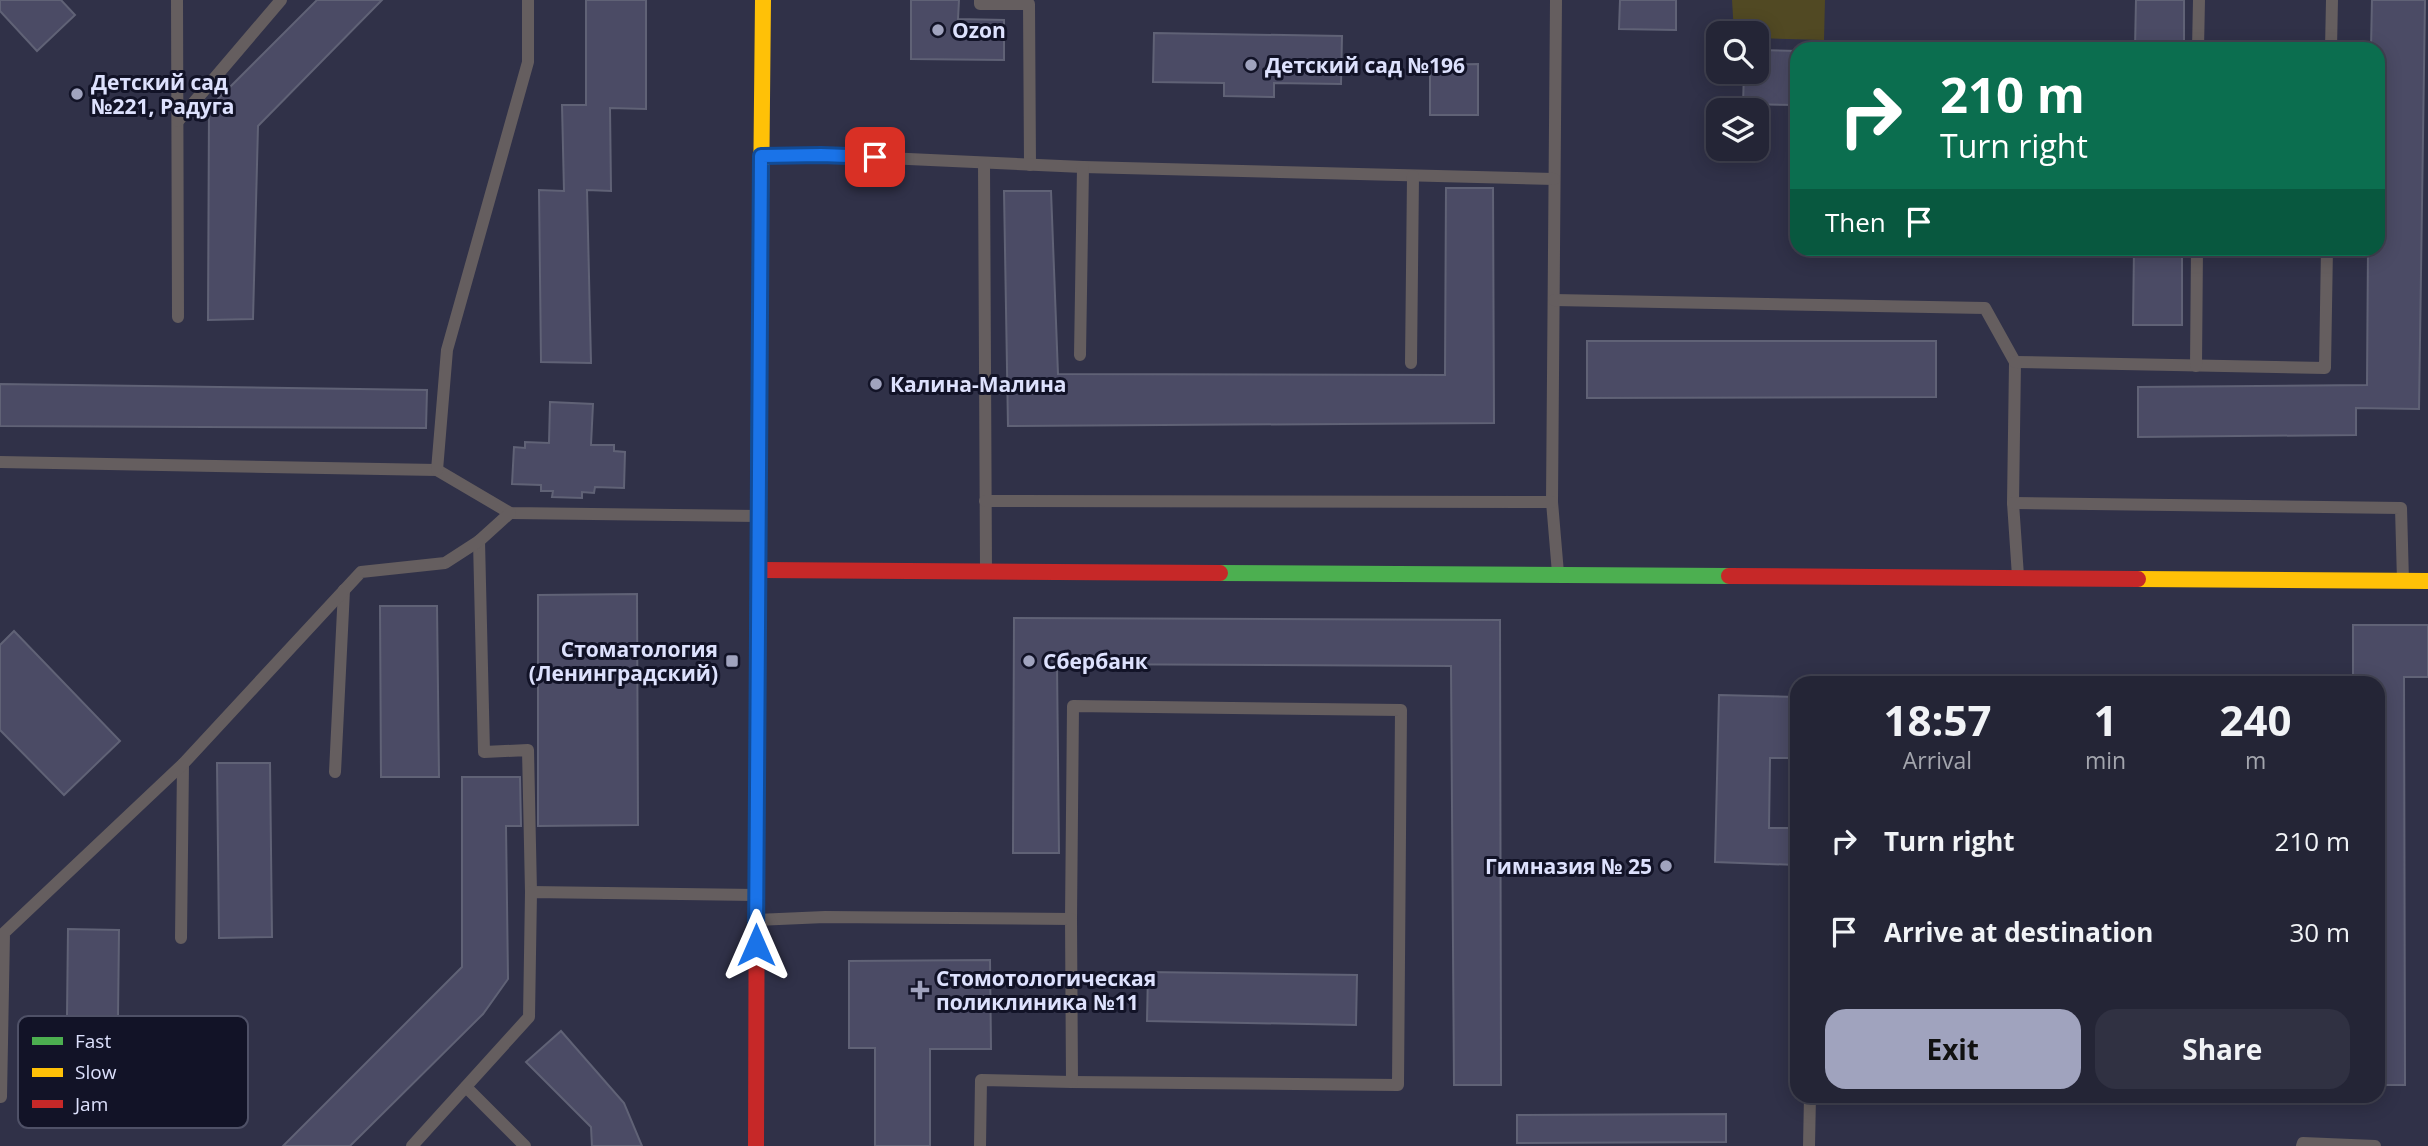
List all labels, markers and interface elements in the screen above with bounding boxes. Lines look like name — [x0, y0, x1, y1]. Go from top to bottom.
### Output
place label: Ozon — [952, 16, 1006, 44]
map controls — [1706, 21, 1769, 161]
button: search — [1706, 21, 1769, 84]
marker: Ozon — [930, 22, 946, 38]
place label: Детский сад №196 — [1265, 51, 1465, 79]
marker: Детский сад №196 — [1243, 57, 1259, 73]
text: 210 m — [1940, 61, 2085, 127]
place label: Детский сад №221, Радуга — [91, 68, 235, 120]
icon: right — [1825, 70, 1916, 161]
marker: Детский сад №221, Радуга — [69, 86, 85, 102]
button: layers — [1706, 98, 1769, 161]
text: Turn right — [1940, 124, 2088, 167]
pin — [845, 127, 905, 187]
icon: arrive — [856, 138, 894, 176]
icon: arrive — [1900, 203, 1938, 241]
text: Then — [1825, 204, 1886, 240]
place label: Калина-Малина — [890, 370, 1067, 398]
marker: Калина-Малина — [868, 376, 884, 392]
place label: Стоматология (Ленинградский) — [529, 635, 718, 687]
place label: Сбербанк — [1043, 647, 1148, 675]
marker: Стоматология (Ленинградский) — [724, 653, 740, 669]
marker: Сбербанк — [1021, 653, 1037, 669]
text: 18:57 — [1883, 691, 1991, 748]
text: 1 — [2093, 691, 2118, 748]
text: 240 — [2220, 691, 2292, 748]
text: Arrival — [1903, 744, 1972, 776]
text: min — [2085, 744, 2126, 776]
text: m — [2245, 744, 2266, 776]
icon: right — [1825, 822, 1863, 860]
text: Turn right — [1884, 823, 2015, 859]
text: 210 m — [2275, 823, 2350, 859]
place label: Гимназия № 25 — [1485, 852, 1652, 880]
marker: Гимназия № 25 — [1658, 858, 1674, 874]
position arrow — [719, 908, 793, 982]
icon: arrive — [1825, 913, 1863, 951]
text: Arrive at destination — [1884, 914, 2153, 950]
text: 30 m — [2289, 914, 2350, 950]
place label: Стомотологическая поликлиника №11 — [936, 964, 1156, 1016]
marker: Стомотологическая поликлиника №11 — [910, 980, 930, 1000]
button: Exit — [1825, 1009, 2081, 1089]
button: Share — [2095, 1009, 2350, 1089]
legend — [18, 1016, 248, 1128]
text: Fast — [75, 1028, 111, 1054]
text: Slow — [75, 1059, 117, 1085]
text: Jam — [73, 1091, 108, 1117]

